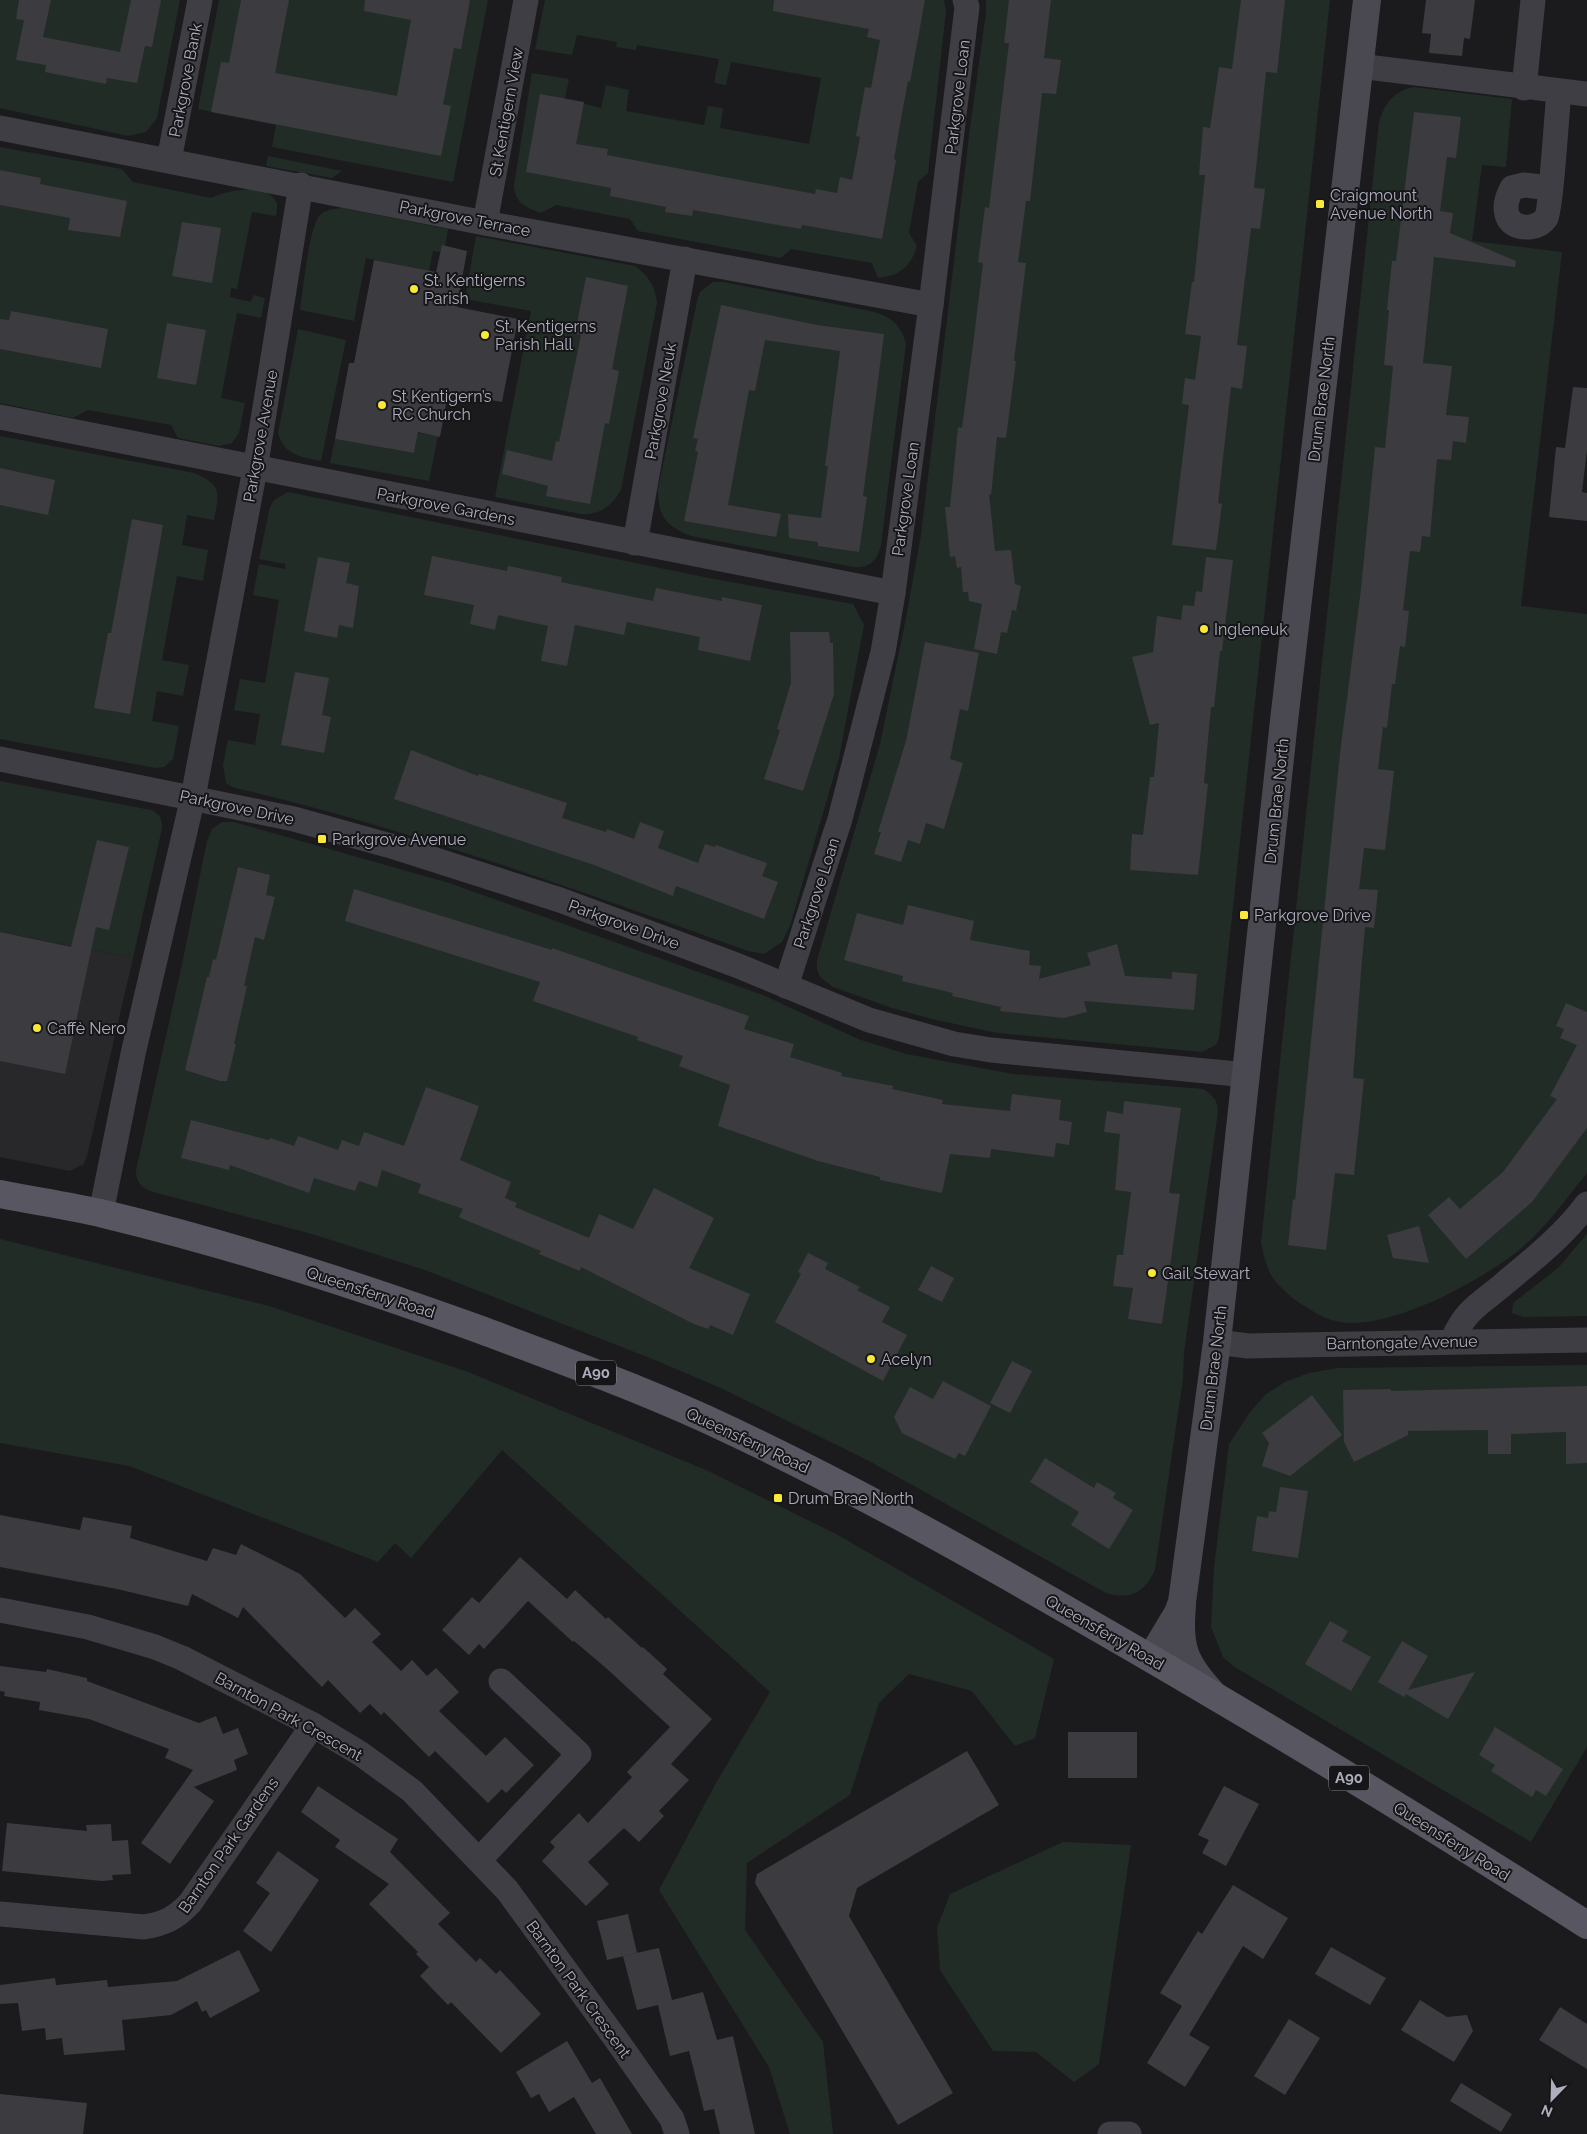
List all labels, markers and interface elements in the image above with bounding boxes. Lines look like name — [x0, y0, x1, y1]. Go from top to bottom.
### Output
street label: Parkgrove Bank — [165, 21, 206, 139]
street label: Parkgrove Loan — [941, 39, 974, 155]
street label: St Kentigern View — [486, 46, 527, 178]
place label: Craigmount Avenue North — [1330, 186, 1432, 223]
street label: Parkgrove Terrace — [398, 196, 532, 241]
marker: Craigmount Avenue North — [1314, 198, 1326, 210]
place label: St. Kentigerns Parish — [424, 271, 526, 308]
marker: St. Kentigerns Parish — [408, 283, 420, 295]
place label: St. Kentigerns Parish Hall — [495, 317, 597, 354]
marker: St. Kentigerns Parish Hall — [479, 329, 491, 341]
street label: Drum Brae North — [1304, 335, 1339, 463]
street label: Parkgrove Neuk — [641, 341, 680, 461]
street label: Parkgrove Avenue — [239, 368, 281, 504]
place label: St Kentigern’s RC Church — [392, 387, 492, 424]
marker: St Kentigern’s RC Church — [376, 399, 388, 411]
street label: Parkgrove Loan — [888, 441, 923, 557]
street label: Parkgrove Gardens — [375, 484, 517, 529]
place label: Ingleneuk — [1214, 620, 1288, 639]
marker: Ingleneuk — [1198, 623, 1210, 635]
street label: Drum Brae North — [1260, 737, 1293, 865]
street label: Parkgrove Drive — [178, 786, 296, 829]
place label: Parkgrove Avenue — [332, 830, 466, 849]
marker: Parkgrove Avenue — [316, 833, 328, 845]
street label: Parkgrove Loan — [790, 835, 843, 951]
street label: Parkgrove Drive — [566, 896, 682, 953]
place label: Parkgrove Drive — [1254, 906, 1371, 925]
marker: Parkgrove Drive — [1238, 909, 1250, 921]
place label: Caffè Nero — [47, 1019, 126, 1038]
marker: Caffè Nero — [31, 1022, 43, 1034]
street label: Queensferry Road — [304, 1263, 437, 1322]
place label: Gail Stewart — [1162, 1264, 1251, 1283]
marker: Gail Stewart — [1146, 1267, 1158, 1279]
street label: Drum Brae North — [1196, 1304, 1231, 1432]
street label: Barntongate Avenue — [1326, 1332, 1478, 1353]
place label: Acelyn — [881, 1350, 932, 1369]
marker: Acelyn — [865, 1353, 877, 1365]
road number: A90 — [576, 1360, 616, 1386]
street label: Queensferry Road — [683, 1404, 812, 1477]
place label: Drum Brae North — [788, 1489, 914, 1508]
marker: Drum Brae North — [772, 1492, 784, 1504]
street label: Queensferry Road — [1042, 1591, 1167, 1674]
street label: Barnton Park Crescent — [212, 1668, 366, 1765]
road number: A90 — [1329, 1766, 1369, 1790]
street label: Barnton Park Gardens — [174, 1774, 283, 1917]
street label: Queensferry Road — [1390, 1798, 1513, 1885]
street label: Barnton Park Crescent — [522, 1917, 635, 2062]
north arrow — [1527, 2074, 1577, 2124]
text: N — [1539, 2102, 1555, 2120]

